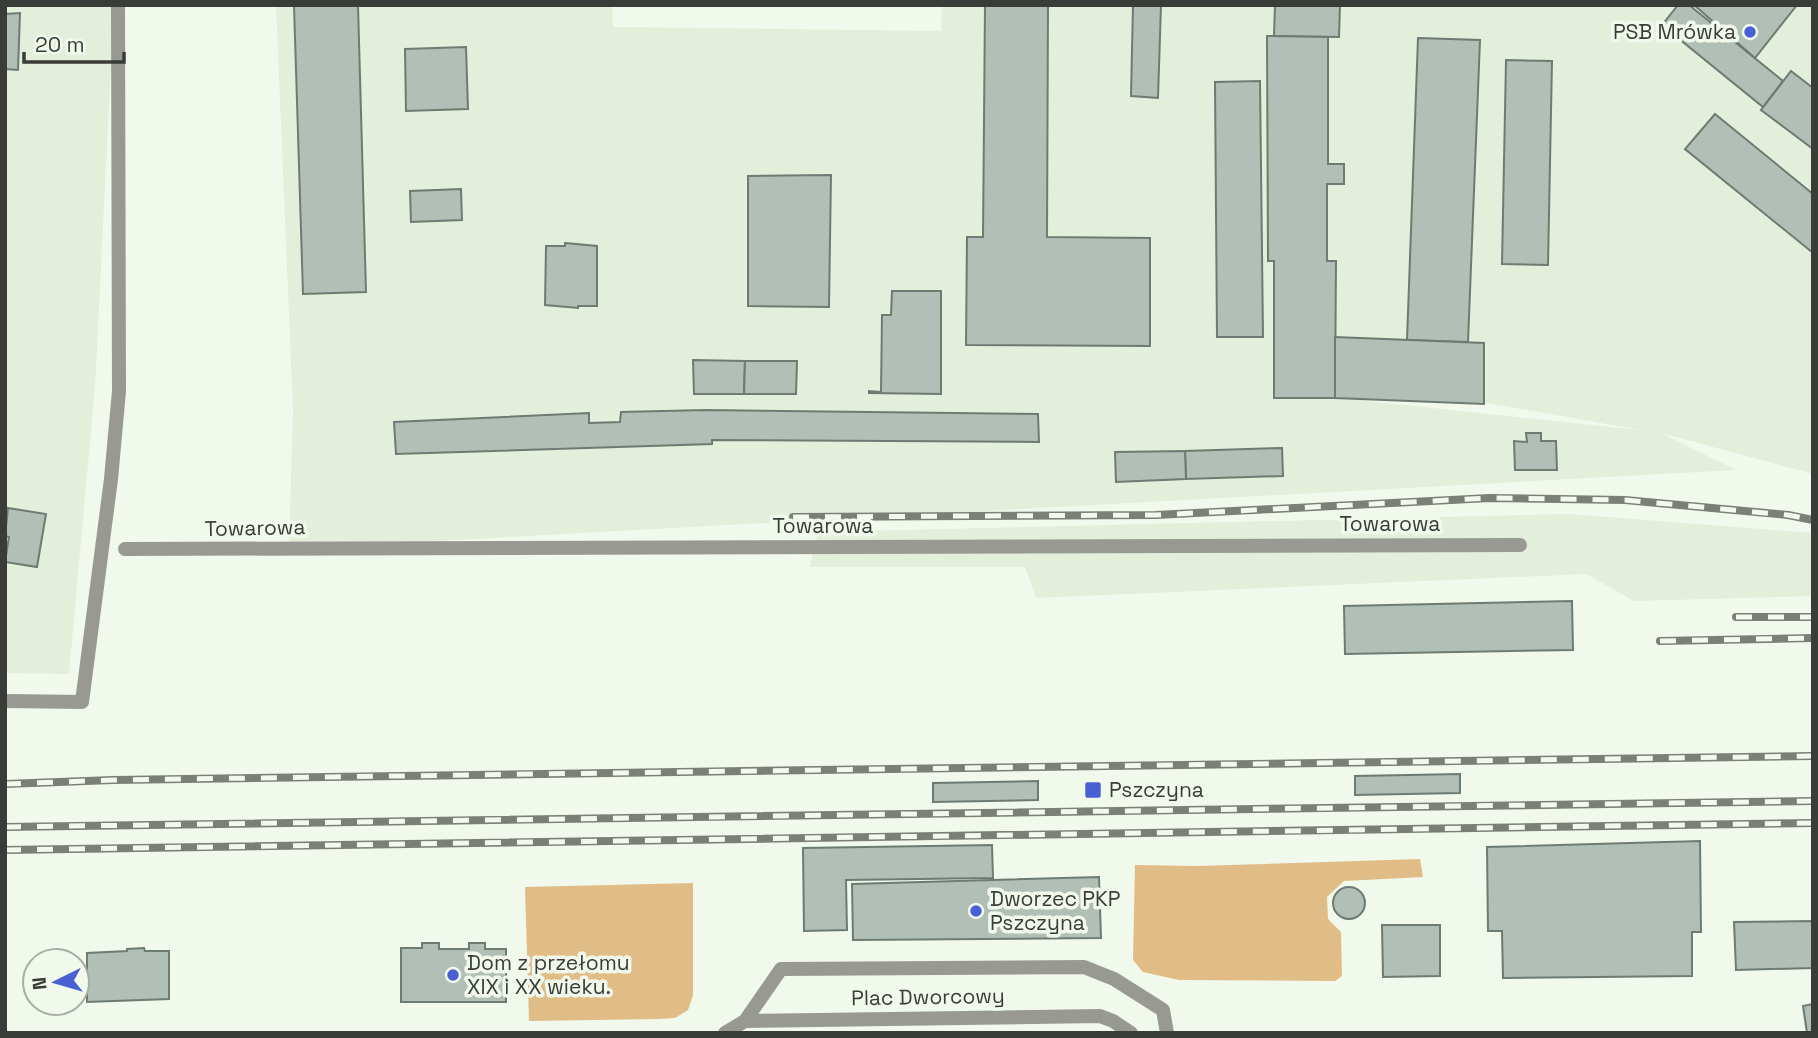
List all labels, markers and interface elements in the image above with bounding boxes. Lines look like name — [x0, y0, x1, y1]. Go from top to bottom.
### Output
place label: PSB Mrówka — [1613, 18, 1736, 45]
scale bar — [24, 21, 124, 65]
marker: PSB Mrówka — [1742, 24, 1758, 40]
text: 20 m — [35, 31, 85, 58]
street label: Towarowa — [1340, 510, 1440, 537]
street label: Towarowa — [773, 512, 873, 539]
street label: Towarowa — [204, 513, 306, 542]
place label: Pszczyna — [1109, 776, 1204, 803]
marker: Pszczyna — [1083, 780, 1103, 800]
place label: Dworzec PKP Pszczyna — [990, 885, 1120, 936]
marker: Dworzec PKP Pszczyna — [968, 903, 984, 919]
north arrow — [21, 947, 91, 1017]
place label: Dom z przełomu XIX i XX wieku. — [467, 949, 630, 1000]
marker: Dom z przełomu XIX i XX wieku. — [445, 967, 461, 983]
text: N — [27, 976, 53, 991]
street label: Plac Dworcowy — [851, 982, 1005, 1011]

